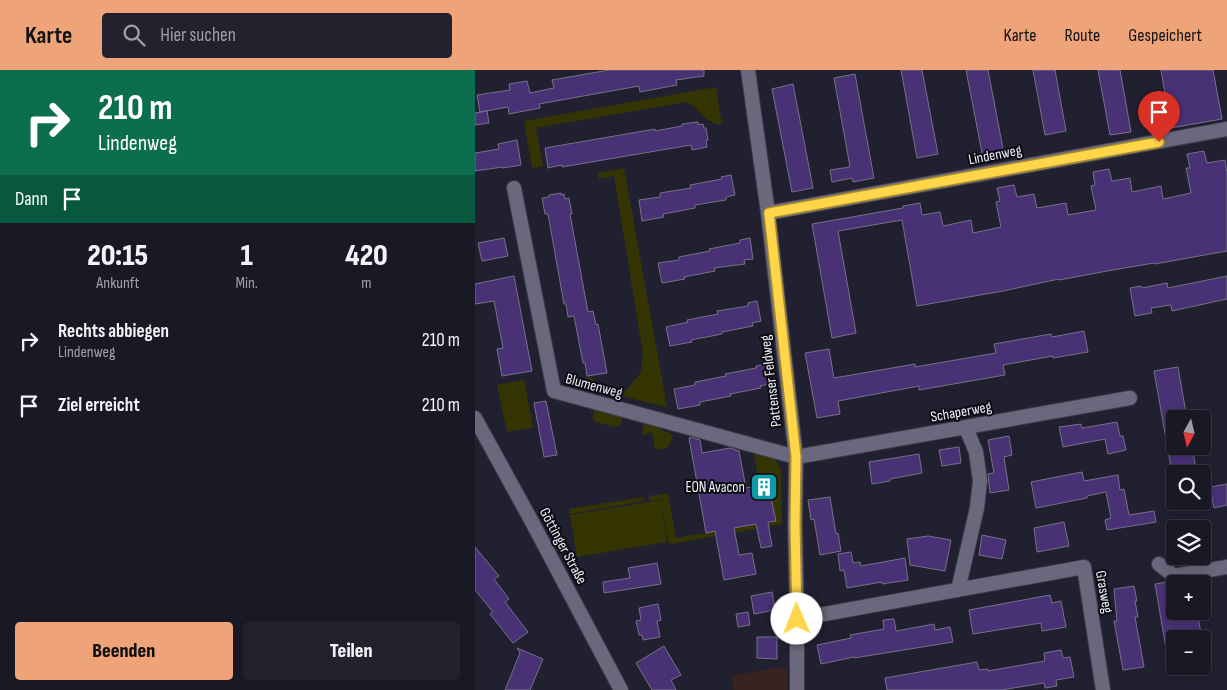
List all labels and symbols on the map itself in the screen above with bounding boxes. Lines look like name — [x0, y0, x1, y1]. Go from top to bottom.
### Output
pin — [1138, 91, 1180, 142]
street label: Lindenweg — [967, 141, 1023, 169]
street label: Pattenser Feldweg — [756, 334, 786, 428]
street label: Blumenweg — [563, 369, 625, 403]
street label: Schaperweg — [929, 397, 993, 427]
north arrow — [1166, 410, 1211, 455]
building icon: EON Avacon — [749, 472, 779, 502]
place label: EON Avacon — [685, 478, 745, 497]
street label: Göttinger Straße — [535, 504, 591, 588]
street label: Grasweg — [1091, 569, 1117, 615]
position arrow — [770, 592, 822, 644]

